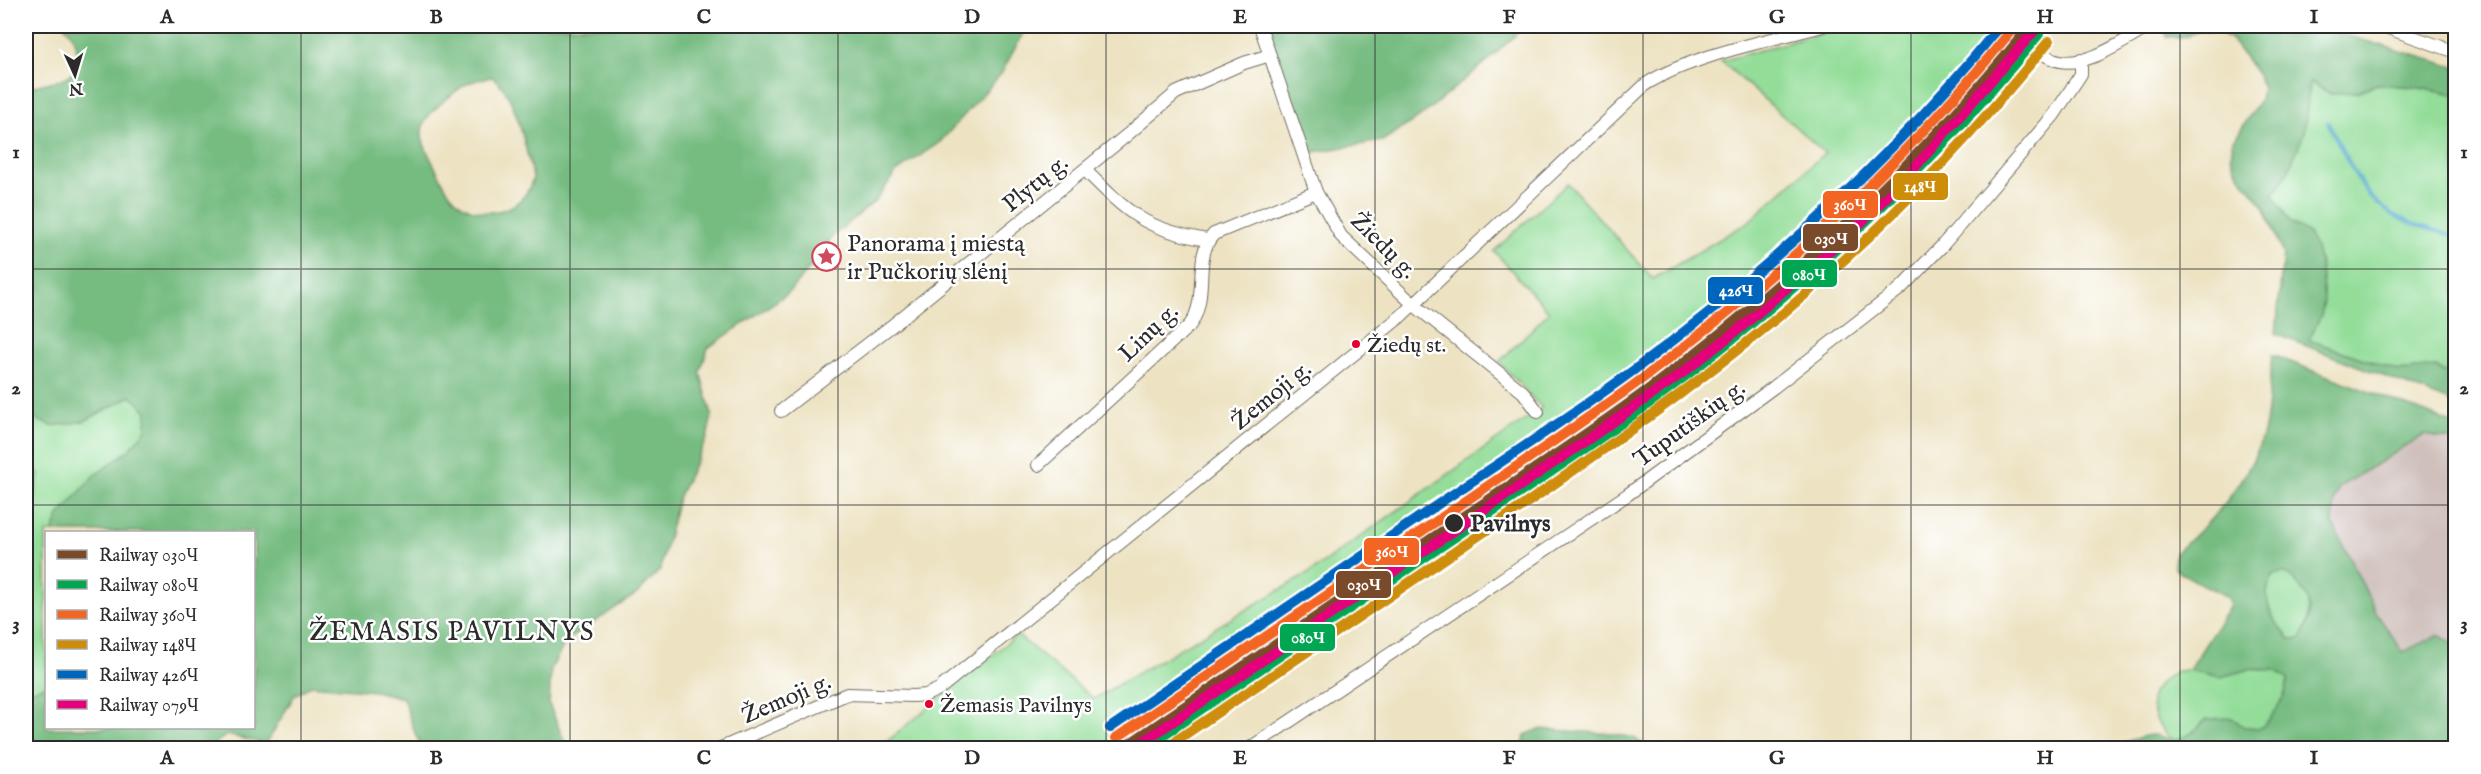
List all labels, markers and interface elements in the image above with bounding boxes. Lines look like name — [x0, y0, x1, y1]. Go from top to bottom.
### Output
text: A — [159, 5, 175, 30]
text: B — [429, 5, 443, 30]
text: C — [697, 5, 711, 30]
text: D — [964, 5, 980, 30]
text: E — [1233, 5, 1247, 30]
text: F — [1503, 5, 1516, 30]
text: G — [1769, 5, 1786, 30]
text: H — [2036, 5, 2054, 30]
text: I — [2310, 5, 2319, 30]
north arrow — [45, 45, 105, 105]
text: N — [68, 77, 85, 98]
text: 1 — [12, 140, 20, 165]
text: 1 — [2460, 140, 2468, 165]
street label: Plytų g. — [997, 148, 1075, 220]
line badge: 148Ч — [1892, 172, 1949, 201]
text: 148Ч — [1904, 178, 1936, 198]
line badge: 360Ч — [1822, 190, 1879, 219]
text: 360Ч — [1834, 196, 1866, 216]
street label: Žiedų g. — [1343, 206, 1423, 286]
line badge: 030Ч — [1802, 223, 1859, 252]
place label: Panorama į miestą ir Pučkorių slėnį — [847, 229, 1026, 288]
text: 030Ч — [1814, 230, 1848, 250]
place icon: Panorama į miestą ir Pučkorių slėnį — [810, 241, 842, 273]
line badge: 080Ч — [1781, 259, 1838, 288]
text: 080Ч — [1792, 266, 1826, 286]
line badge: 426Ч — [1707, 276, 1764, 305]
text: 426Ч — [1719, 282, 1753, 302]
street label: Linų g. — [1112, 297, 1186, 369]
place label: Žiedų st. — [1367, 332, 1446, 360]
marker: Žiedų st. — [1350, 338, 1362, 350]
street label: Žemoji g. — [1225, 354, 1318, 438]
street label: Tuputiškių g. — [1628, 373, 1752, 475]
text: 2 — [11, 376, 21, 401]
text: 2 — [2459, 376, 2469, 401]
place label: Pavilnys — [1470, 509, 1551, 540]
marker: Pavilnys — [1443, 512, 1465, 534]
legend — [45, 531, 255, 729]
line badge: 360Ч — [1363, 537, 1420, 566]
text: 360Ч — [1376, 543, 1408, 563]
text: Railway 030Ч — [99, 545, 198, 568]
line badge: 030Ч — [1335, 570, 1392, 599]
text: Railway 080Ч — [99, 575, 199, 598]
text: 030Ч — [1347, 576, 1381, 596]
text: Railway 360Ч — [99, 605, 197, 628]
text: 3 — [12, 612, 20, 637]
text: 3 — [2460, 612, 2468, 637]
district label: ŽEMASIS PAVILNYS — [309, 615, 595, 650]
line badge: 080Ч — [1279, 623, 1336, 652]
text: 080Ч — [1291, 629, 1325, 649]
text: Railway 148Ч — [99, 635, 197, 658]
text: Railway 426Ч — [99, 665, 199, 688]
street label: Žemoji g. — [737, 667, 836, 732]
place label: Žemasis Pavilnys — [940, 692, 1092, 720]
text: Railway 079Ч — [99, 695, 199, 718]
marker: Žemasis Pavilnys — [923, 698, 935, 710]
text: A — [159, 746, 175, 771]
text: B — [429, 746, 443, 771]
text: C — [697, 746, 711, 771]
text: D — [964, 746, 980, 771]
text: E — [1233, 746, 1247, 771]
text: F — [1503, 746, 1516, 771]
text: G — [1769, 746, 1786, 771]
text: H — [2036, 746, 2054, 771]
text: I — [2310, 746, 2319, 771]

